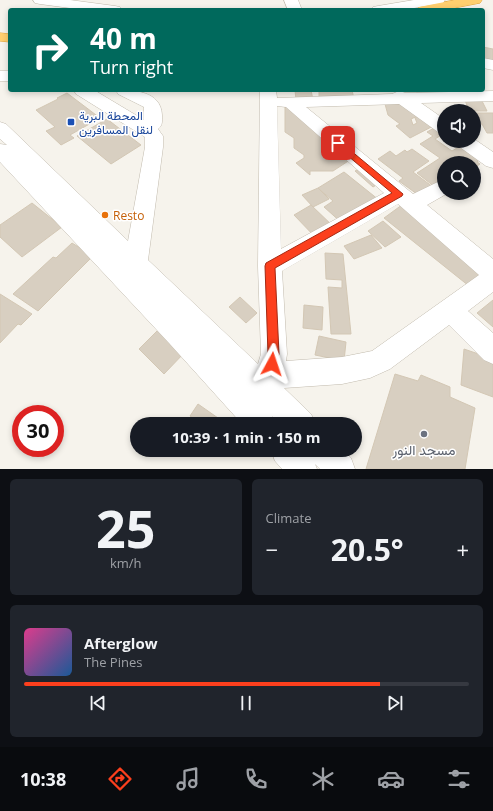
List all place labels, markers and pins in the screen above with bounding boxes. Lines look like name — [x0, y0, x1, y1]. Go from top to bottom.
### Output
place label: المحطة البرية لنقل المسافرين — [79, 107, 153, 138]
marker: المحطة البرية لنقل المسافرين — [66, 117, 76, 127]
pin — [321, 126, 355, 160]
place label: Resto — [113, 207, 144, 224]
marker: Resto — [100, 210, 110, 220]
marker: مسجد النور — [419, 429, 429, 439]
place label: مسجد النور — [392, 440, 455, 459]

